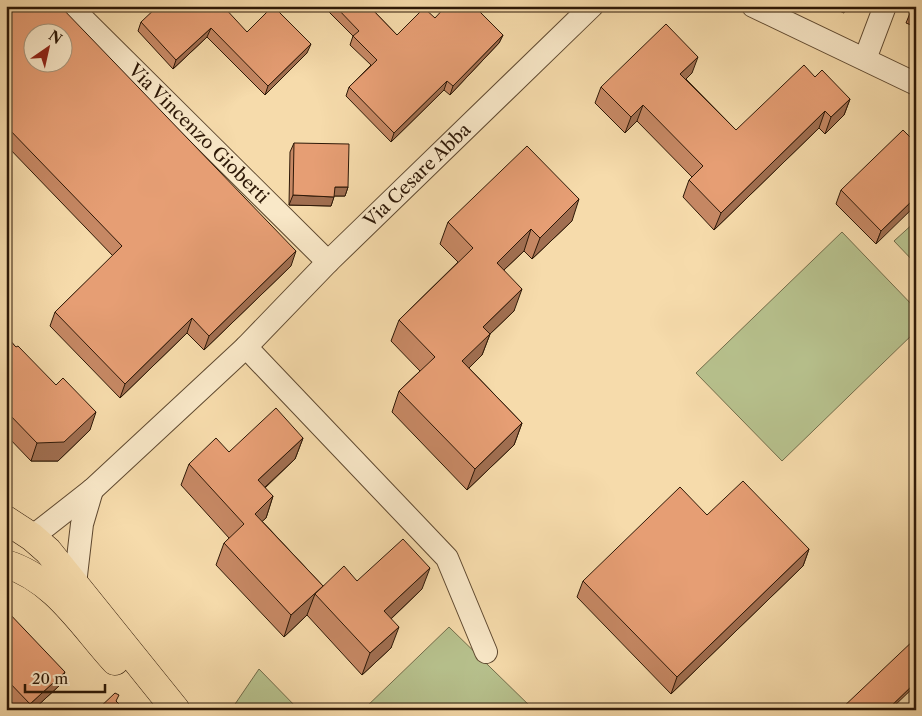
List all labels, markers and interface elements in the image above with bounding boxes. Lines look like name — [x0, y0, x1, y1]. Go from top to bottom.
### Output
north arrow — [22, 22, 72, 72]
text: N — [45, 26, 65, 48]
street label: Via Vincenzo Gioberti — [123, 58, 274, 208]
street label: Via Cesare Abba — [359, 118, 476, 233]
scale bar — [25, 661, 105, 693]
text: 20 m — [32, 669, 68, 688]

